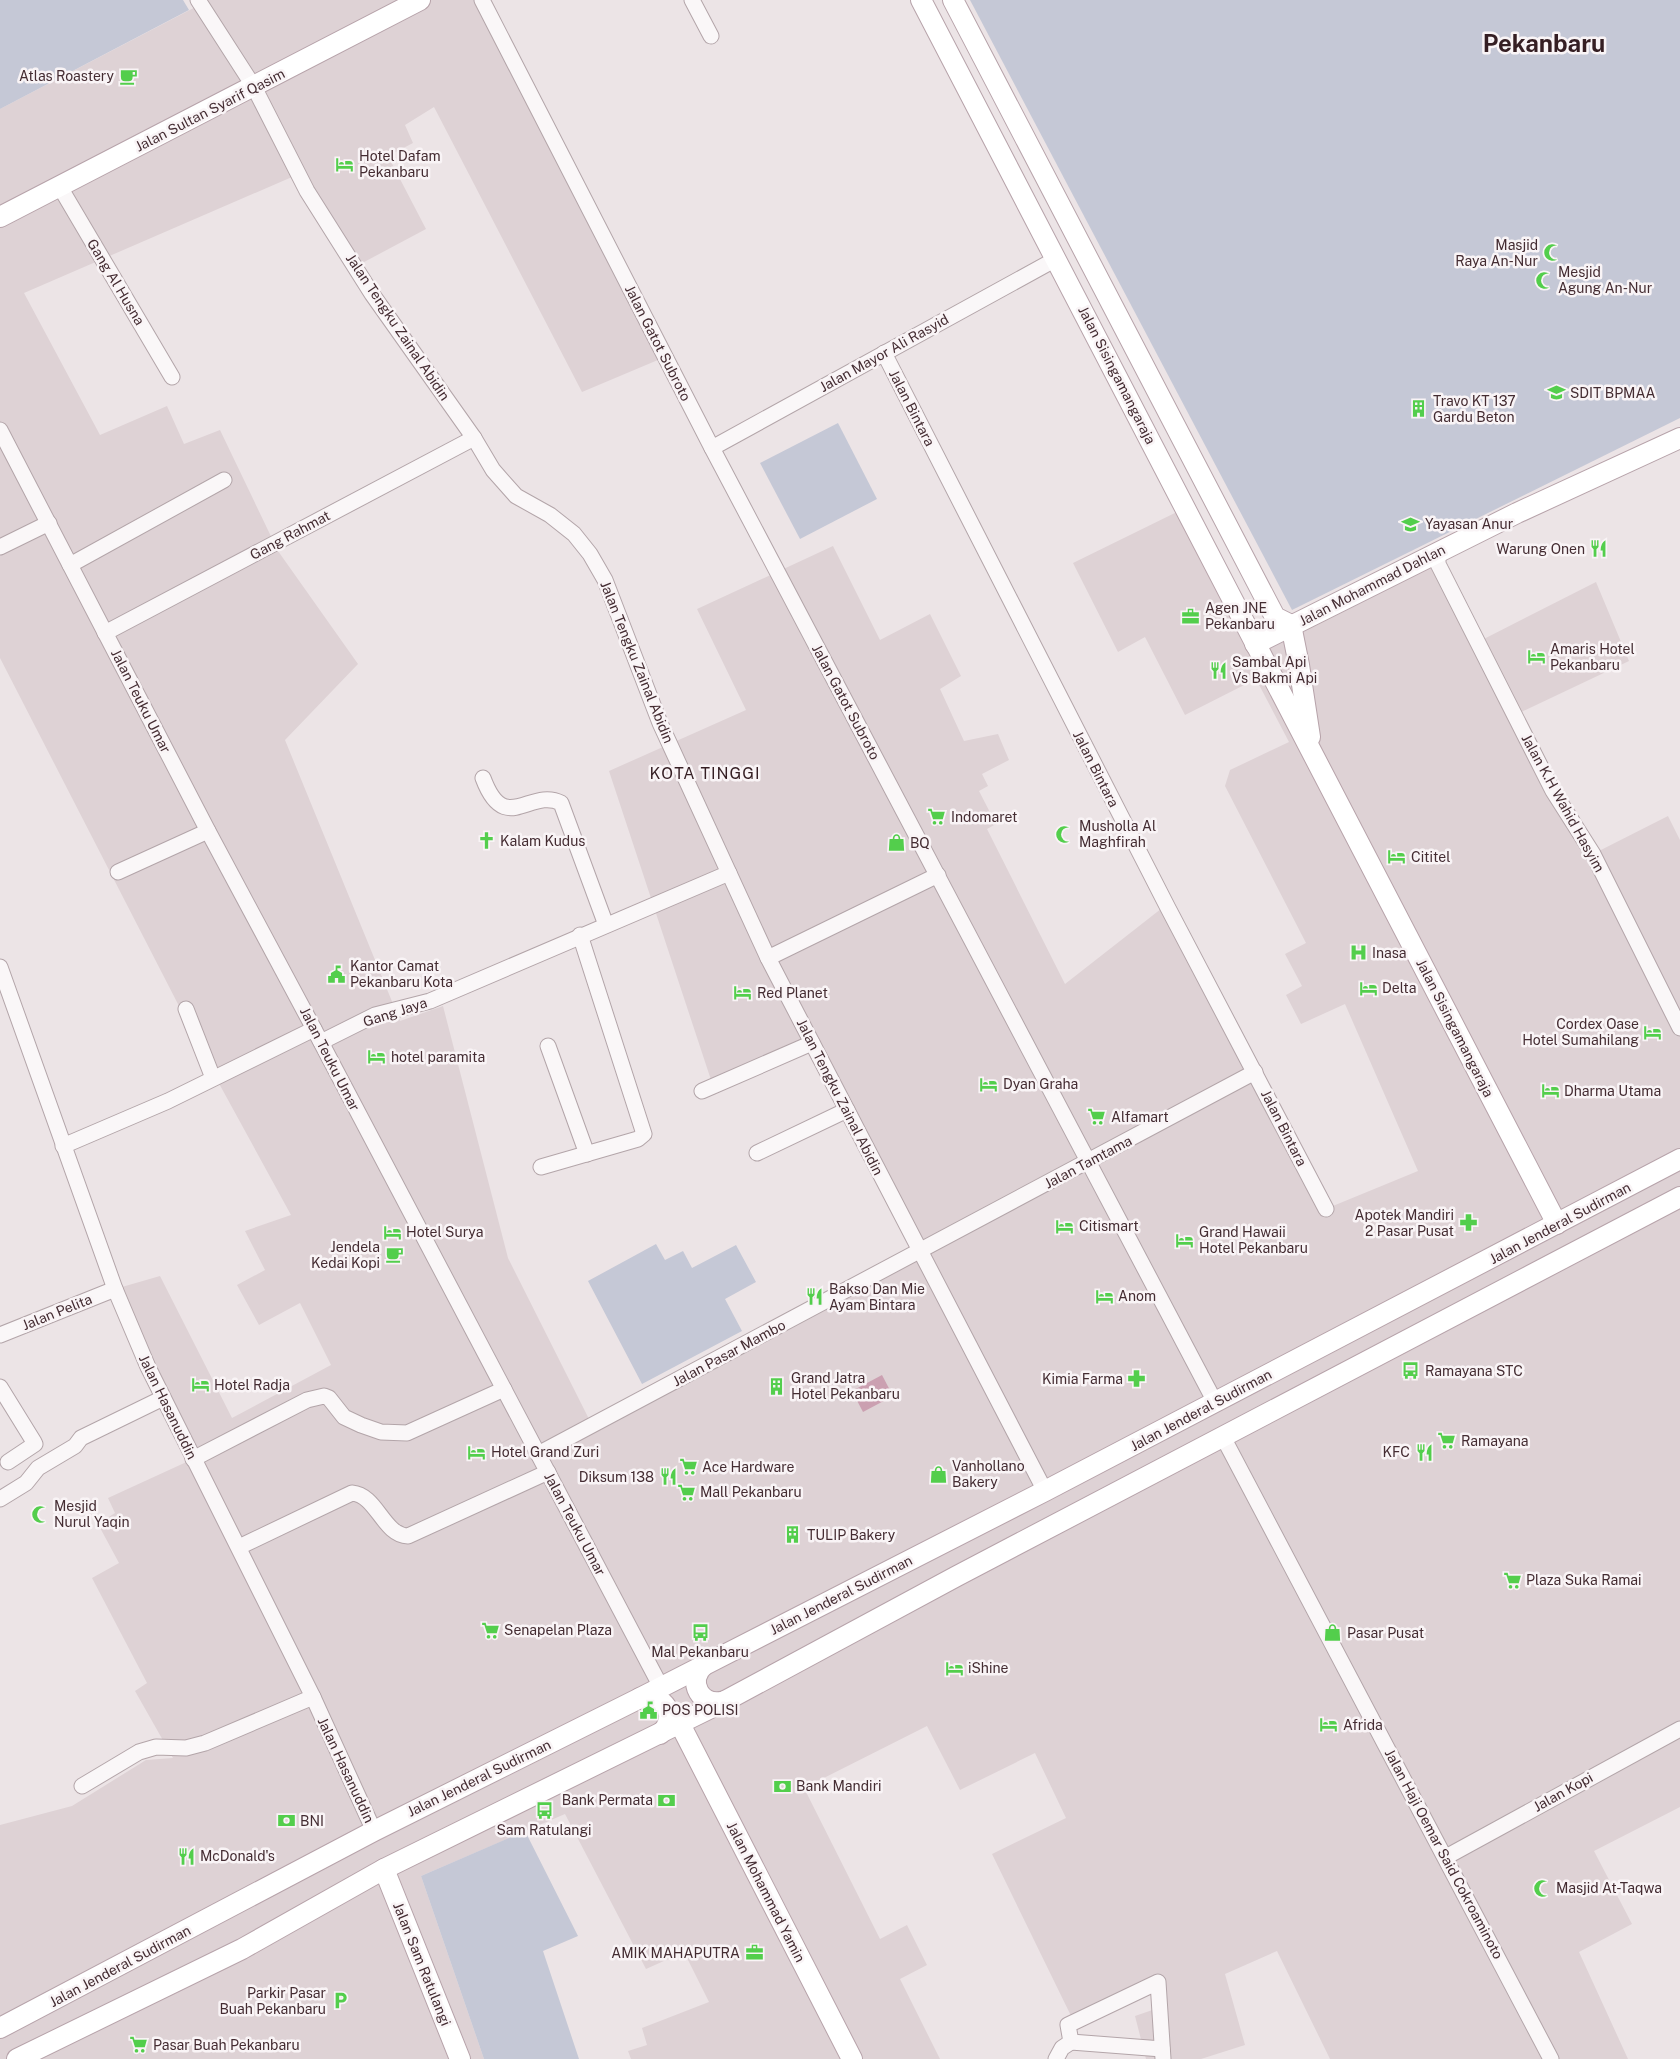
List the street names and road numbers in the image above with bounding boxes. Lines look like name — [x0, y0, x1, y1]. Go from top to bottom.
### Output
street label: Jalan Sultan Syarif Qasim — [133, 65, 287, 155]
street label: Gang Al Husna — [84, 236, 148, 328]
street label: Jalan Tengku Zainal Abidin — [343, 251, 453, 403]
street label: Jalan Gatot Subroto — [622, 282, 694, 404]
street label: Jalan Sisingamangaraja — [1075, 303, 1159, 447]
street label: Jalan Mayor Ali Rasyid — [817, 311, 951, 395]
street label: Jalan Bintara — [886, 367, 938, 449]
street label: Gang Rahmat — [247, 507, 333, 563]
street label: Jalan Mohammad Dahlan — [1296, 541, 1448, 629]
street label: Jalan Tengku Zainal Abidin — [597, 579, 677, 745]
street label: Jalan Gatot Subroto — [809, 642, 883, 762]
street label: Jalan Teuku Umar — [108, 646, 174, 756]
street label: Jalan Bintara — [1070, 728, 1122, 810]
street label: Jalan K.H Wahid Hasyim — [1518, 731, 1608, 875]
street label: Jalan Sisingamangaraja — [1413, 956, 1497, 1100]
street label: Gang Jaya — [361, 994, 429, 1030]
street label: Jalan Teuku Umar — [297, 1004, 363, 1114]
street label: Jalan Tengku Zainal Abidin — [794, 1016, 886, 1178]
street label: Jalan Bintara — [1258, 1087, 1310, 1169]
street label: Jalan Tamtama — [1042, 1132, 1134, 1192]
street label: Jalan Jenderal Sudirman — [1487, 1179, 1633, 1267]
street label: Jalan Pelita — [20, 1291, 94, 1333]
street label: Jalan Pasar Mambo — [670, 1317, 788, 1389]
street label: Jalan Hasanuddin — [136, 1352, 200, 1462]
street label: Jalan Jenderal Sudirman — [1128, 1366, 1274, 1454]
street label: Jalan Teuku Umar — [541, 1470, 609, 1578]
street label: Jalan Jenderal Sudirman — [767, 1552, 915, 1638]
street label: Jalan Hasanuddin — [315, 1715, 377, 1825]
street label: Jalan Jenderal Sudirman — [405, 1736, 553, 1820]
street label: Jalan Haji Oemar Said Cokroaminoto — [1382, 1746, 1506, 1962]
street label: Jalan Kopi — [1530, 1769, 1596, 1815]
street label: Jalan Mohammad Yamin — [724, 1819, 808, 1965]
street label: Jalan Sam Ratulangi — [390, 1900, 454, 2028]
street label: Jalan Jenderal Sudirman — [47, 1922, 193, 2010]

